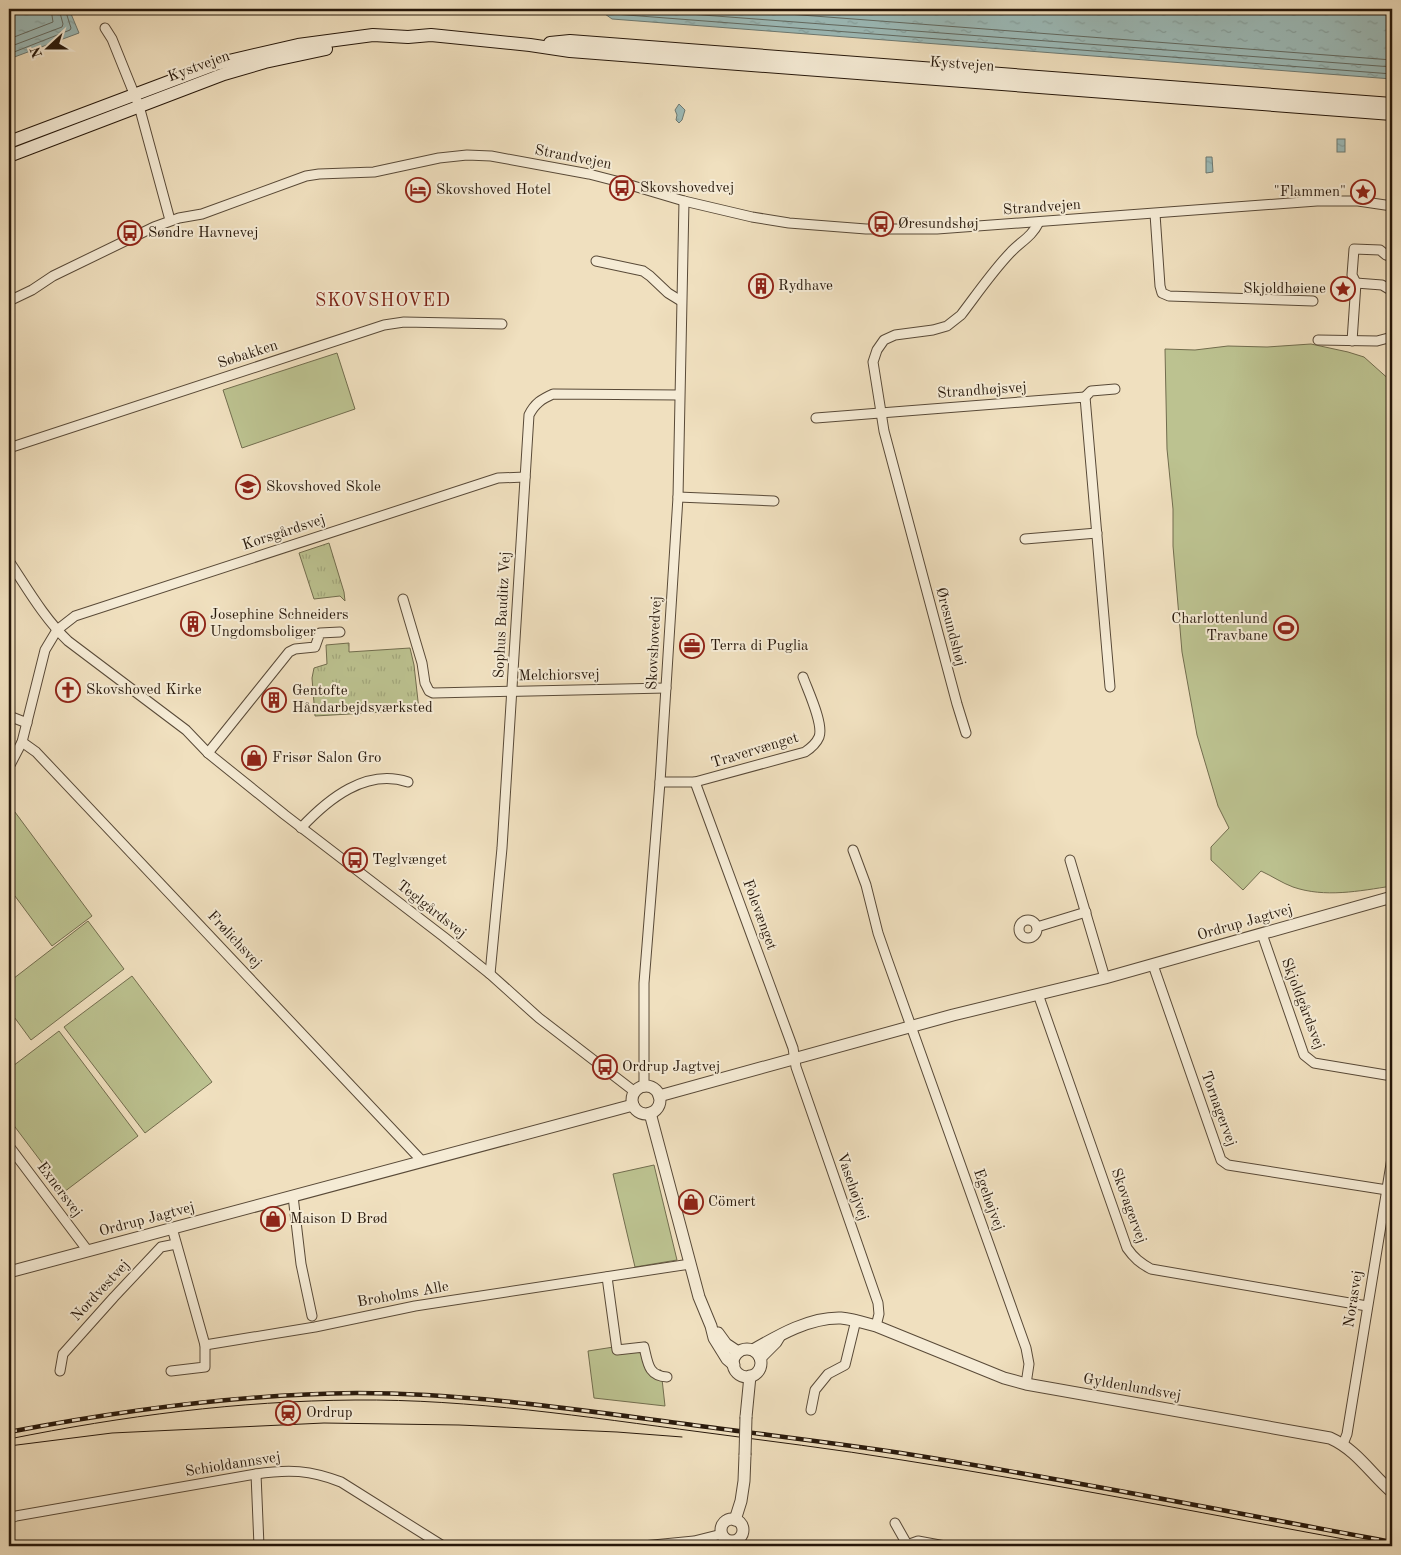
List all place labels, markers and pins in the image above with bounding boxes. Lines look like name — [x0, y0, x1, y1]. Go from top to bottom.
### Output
bus stop icon: Skovshovedvej — [609, 175, 635, 201]
hotel icon: Skovshoved Hotel — [405, 177, 431, 203]
place icon: "Flammen" — [1350, 179, 1376, 205]
place label: Skovshovedvej — [640, 181, 734, 196]
place label: Skovshoved Hotel — [436, 183, 551, 198]
place label: "Flammen" — [1274, 185, 1346, 200]
bus stop icon: Øresundshøj — [868, 211, 894, 237]
place label: Øresundshøj — [898, 217, 979, 232]
bus stop icon: Søndre Havnevej — [117, 220, 143, 246]
place label: Søndre Havnevej — [148, 226, 259, 241]
building icon: Rydhave — [748, 273, 774, 299]
place icon: Skjoldhøiene — [1330, 276, 1356, 302]
place label: Rydhave — [778, 279, 833, 294]
place label: Skjoldhøiene — [1243, 282, 1326, 297]
school or university icon: Skovshoved Skole — [235, 474, 261, 500]
place label: Skovshoved Skole — [266, 480, 381, 495]
place label: Josephine Schneiders Ungdomsboliger — [210, 608, 349, 640]
building icon: Josephine Schneiders Ungdomsboliger — [180, 611, 206, 637]
place label: Charlottenlund Travbane — [1171, 612, 1268, 644]
sports icon: Charlottenlund Travbane — [1273, 615, 1299, 641]
office icon: Terra di Puglia — [679, 633, 705, 659]
place label: Terra di Puglia — [710, 639, 809, 654]
church icon: Skovshoved Kirke — [55, 677, 81, 703]
place label: Skovshoved Kirke — [86, 683, 202, 698]
place label: Gentofte Håndarbejdsværksted — [292, 684, 433, 716]
building icon: Gentofte Håndarbejdsværksted — [261, 687, 287, 713]
shop icon: Frisør Salon Gro — [241, 745, 267, 771]
place label: Frisør Salon Gro — [272, 751, 382, 766]
bus stop icon: Teglvænget — [342, 847, 368, 873]
place label: Teglvænget — [372, 853, 447, 868]
bus stop icon: Ordrup Jagtvej — [592, 1054, 618, 1080]
place label: Ordrup Jagtvej — [622, 1060, 720, 1075]
shop icon: Cömert — [678, 1189, 704, 1215]
place label: Cömert — [708, 1195, 756, 1210]
shop icon: Maison D Brød — [260, 1206, 286, 1232]
place label: Maison D Brød — [290, 1212, 388, 1227]
station icon: Ordrup — [275, 1400, 301, 1426]
place label: Ordrup — [306, 1406, 353, 1421]

